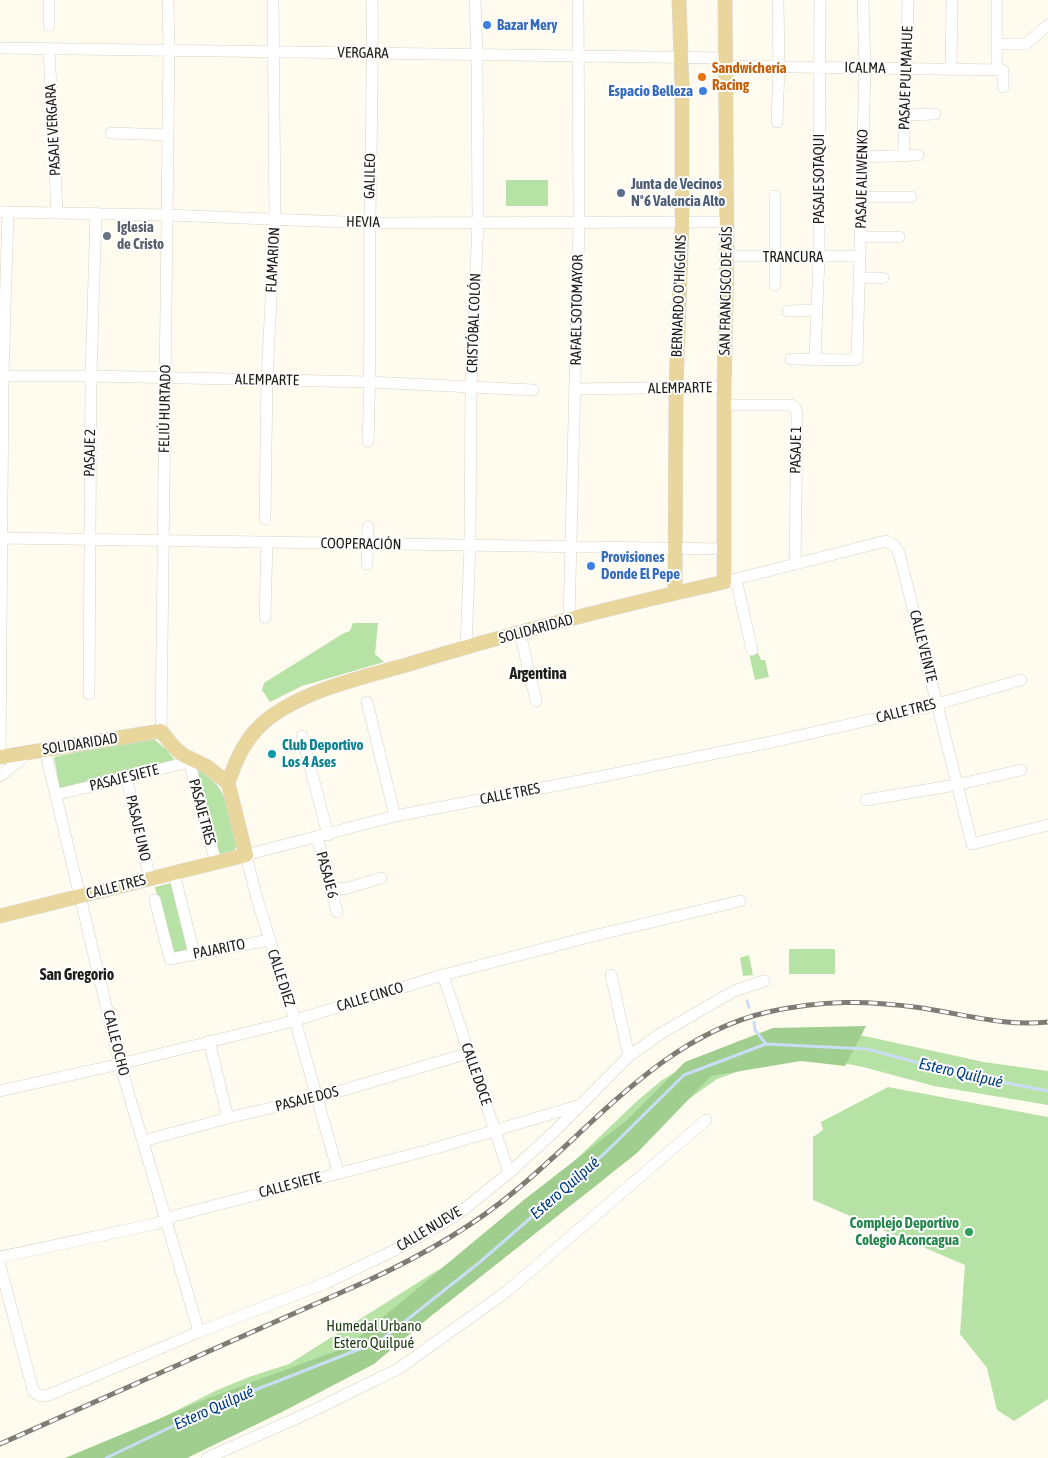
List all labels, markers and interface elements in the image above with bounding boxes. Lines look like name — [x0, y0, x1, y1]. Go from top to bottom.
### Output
place label: Bazar Mery — [497, 16, 557, 34]
marker: Bazar Mery — [481, 19, 493, 31]
street label: PASAJE PULMAHUE — [895, 26, 917, 130]
street label: VERGARA — [337, 44, 389, 62]
place label: Sandwichería Racing — [712, 59, 787, 94]
street label: ICALMA — [844, 59, 886, 77]
marker: Sandwichería Racing — [696, 71, 708, 83]
place label: Espacio Belleza — [608, 82, 693, 100]
street label: PASAJE VERGARA — [42, 83, 64, 177]
marker: Espacio Belleza — [697, 85, 709, 97]
street label: PASAJE ALIWENKO — [852, 129, 872, 229]
street label: PASAJE SOTAQUI — [810, 134, 828, 224]
street label: GALILEO — [361, 153, 379, 199]
place label: Junta de Vecinos Nº6 Valencia Alto — [631, 175, 725, 210]
marker: Junta de Vecinos Nº6 Valencia Alto — [615, 187, 627, 199]
street label: HEVIA — [346, 213, 380, 231]
place label: Iglesia de Cristo — [117, 218, 164, 253]
street label: SAN FRANCISCO DE ASÍS — [716, 226, 736, 356]
street label: FLAMARION — [262, 227, 284, 293]
marker: Iglesia de Cristo — [101, 230, 113, 242]
street label: BERNARDO O'HIGGINS — [668, 234, 690, 358]
street label: TRANCURA — [763, 248, 823, 266]
street label: RAFAEL SOTOMAYOR — [567, 254, 587, 366]
street label: CRISTÓBAL COLÓN — [463, 273, 485, 373]
street label: FELIÚ HURTADO — [155, 365, 175, 453]
street label: ALEMPARTE — [235, 370, 299, 390]
street label: ALEMPARTE — [648, 378, 712, 398]
street label: PASAJE 1 — [787, 426, 805, 474]
street label: PASAJE 2 — [81, 429, 99, 477]
street label: COOPERACIÓN — [320, 534, 402, 554]
place label: Provisiones Donde El Pepe — [601, 548, 680, 583]
marker: Provisiones Donde El Pepe — [585, 560, 597, 572]
street label: CALLE VEINTE — [905, 608, 941, 684]
street label: SOLIDARIDAD — [497, 610, 575, 648]
district label: Argentina — [509, 664, 567, 684]
street label: CALLE TRES — [874, 695, 938, 727]
street label: SOLIDARIDAD — [41, 729, 119, 759]
place label: Club Deportivo Los 4 Ases — [282, 736, 364, 771]
marker: Club Deportivo Los 4 Ases — [266, 748, 278, 760]
street label: PASAJE SIETE — [88, 761, 160, 795]
street label: PASAJE TRES — [185, 777, 219, 847]
street label: CALLE TRES — [478, 779, 542, 809]
street label: PASAJE UNO — [122, 793, 154, 863]
street label: PASAJE 6 — [312, 849, 342, 901]
street label: CALLE TRES — [84, 871, 148, 903]
street label: PAJARITO — [191, 935, 247, 963]
street label: CALLE DIEZ — [263, 947, 299, 1009]
district label: San Gregorio — [40, 965, 114, 985]
street label: CALLE CINCO — [334, 978, 406, 1016]
street label: CALLE OCHO — [99, 1008, 133, 1078]
street label: CALLE DOCE — [457, 1041, 495, 1107]
water label: Estero Quilpué — [917, 1054, 1005, 1092]
street label: PASAJE DOS — [274, 1082, 340, 1116]
water label: Estero Quilpué — [526, 1153, 604, 1223]
street label: CALLE SIETE — [257, 1168, 323, 1202]
street label: CALLE NUEVE — [394, 1203, 464, 1255]
place label: Complejo Deportivo Colegio Aconcagua — [850, 1214, 959, 1249]
marker: Complejo Deportivo Colegio Aconcagua — [963, 1226, 975, 1238]
park label: Humedal Urbano Estero Quilpué — [326, 1317, 422, 1352]
water label: Estero Quilpué — [171, 1382, 257, 1434]

